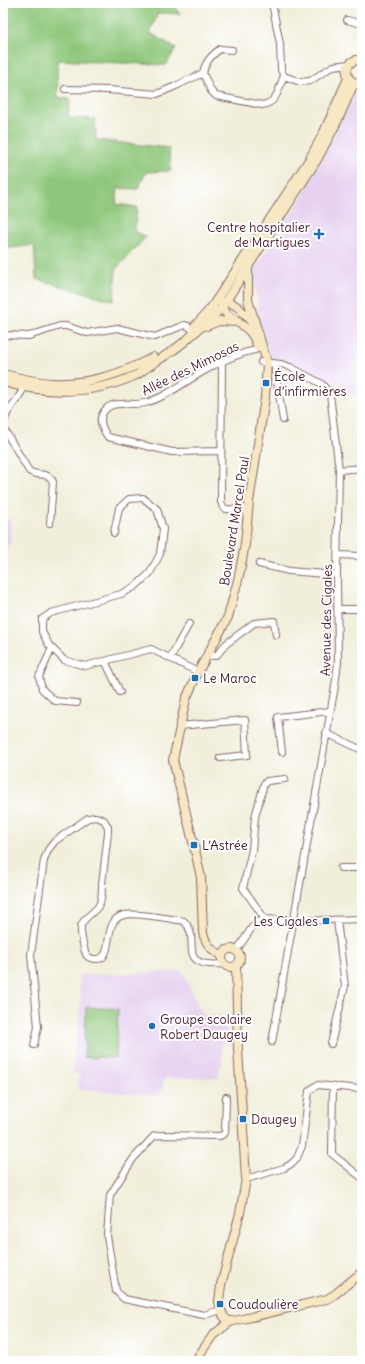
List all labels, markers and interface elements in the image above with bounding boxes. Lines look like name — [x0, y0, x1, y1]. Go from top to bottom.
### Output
place label: Centre hospitalier de Martigues — [207, 219, 311, 251]
marker: Centre hospitalier de Martigues — [313, 228, 325, 240]
street label: Allée des Mimosas — [139, 337, 242, 399]
place label: École d’infirmières — [274, 367, 347, 400]
marker: École d’infirmières — [261, 378, 271, 388]
street label: Boulevard Marcel Paul — [216, 455, 253, 587]
street label: Avenue des Cigales — [317, 564, 336, 676]
place label: Le Maroc — [203, 670, 257, 687]
marker: Le Maroc — [190, 673, 200, 683]
place label: L’Astrée — [202, 837, 248, 854]
marker: L’Astrée — [189, 840, 199, 850]
place label: Les Cigales — [253, 913, 318, 930]
marker: Les Cigales — [321, 916, 331, 926]
place label: Groupe scolaire Robert Daugey — [160, 1011, 252, 1043]
marker: Groupe scolaire Robert Daugey — [147, 1021, 157, 1031]
place label: Daugey — [251, 1111, 297, 1128]
marker: Daugey — [238, 1114, 248, 1124]
place label: Coudoulière — [228, 1296, 299, 1313]
marker: Coudoulière — [215, 1299, 225, 1309]

